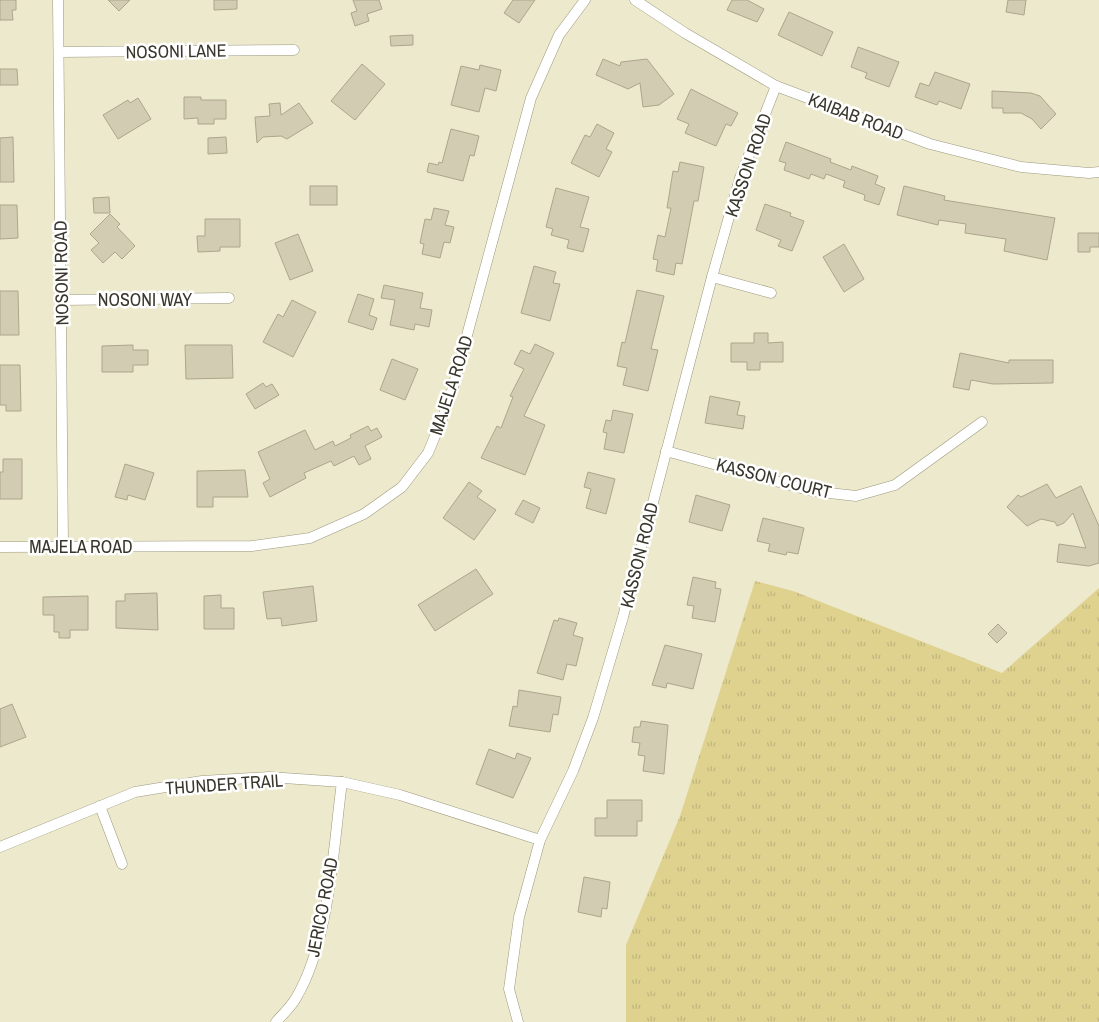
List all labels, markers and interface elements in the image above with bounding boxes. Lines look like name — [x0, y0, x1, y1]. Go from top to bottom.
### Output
street label: NOSONI LANE — [125, 38, 227, 64]
street label: KAIBAB ROAD — [805, 86, 907, 146]
street label: KASSON ROAD — [719, 110, 777, 220]
street label: NOSONI ROAD — [48, 220, 74, 326]
street label: NOSONI WAY — [98, 287, 192, 312]
street label: MAJELA ROAD — [423, 332, 479, 438]
street label: KASSON COURT — [714, 452, 834, 504]
street label: KASSON ROAD — [614, 499, 664, 611]
street label: MAJELA ROAD — [29, 534, 133, 559]
street label: THUNDER TRAIL — [164, 767, 284, 801]
street label: JERICO ROAD — [300, 855, 344, 959]

